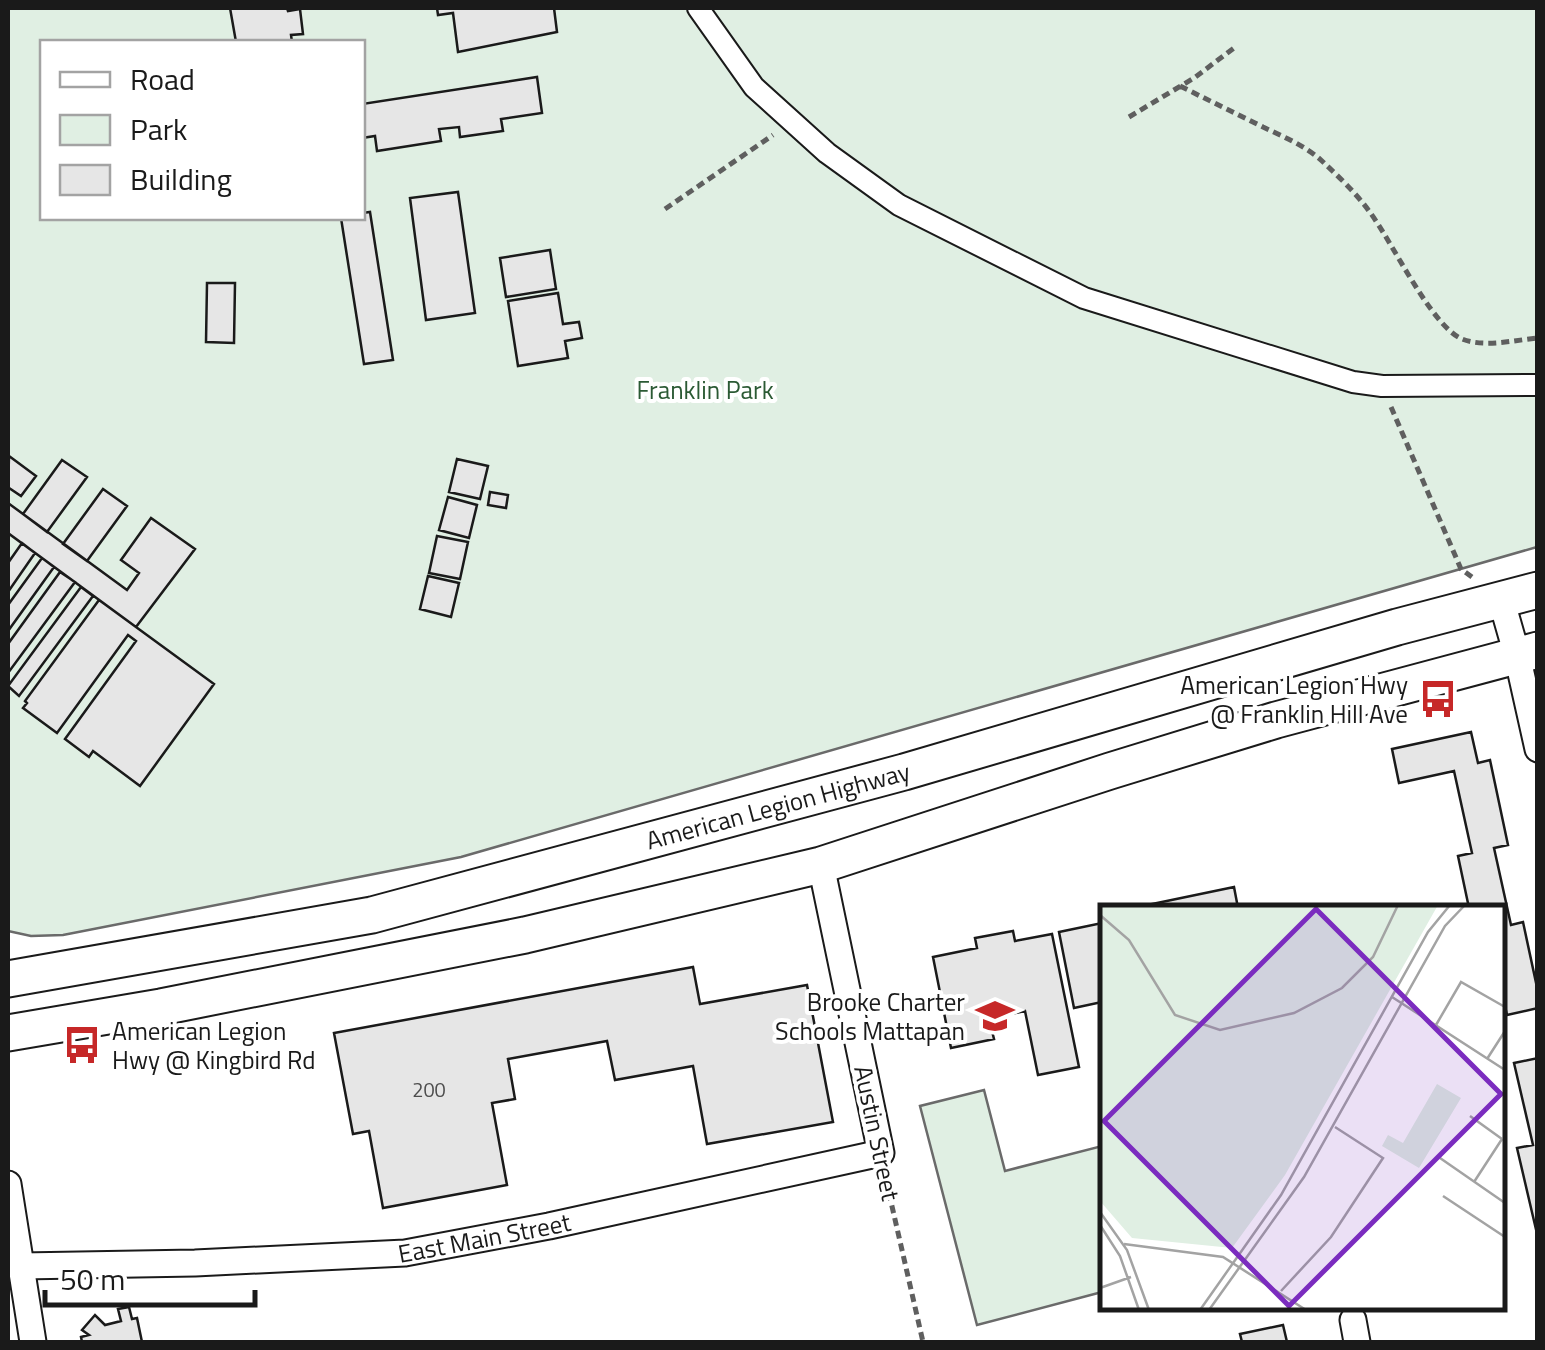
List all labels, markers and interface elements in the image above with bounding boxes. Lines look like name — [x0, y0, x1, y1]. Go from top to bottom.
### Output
legend — [40, 40, 365, 220]
text: Road — [130, 56, 195, 102]
text: Park — [130, 106, 187, 152]
text: Building — [130, 156, 232, 202]
park label: Franklin Park — [636, 371, 774, 409]
place label: American Legion Hwy @ Franklin Hill Ave — [1180, 666, 1408, 733]
bus stop icon: American Legion Hwy @ Franklin Hill Ave — [1417, 678, 1459, 720]
street label: American Legion Highway — [642, 752, 914, 860]
inset map — [1100, 905, 1505, 1310]
place label: Brooke Charter Schools Mattapan — [775, 983, 965, 1050]
school or university icon: Brooke Charter Schools Mattapan — [974, 995, 1016, 1037]
place label: American Legion Hwy @ Kingbird Rd — [112, 1012, 315, 1079]
bus stop icon: American Legion Hwy @ Kingbird Rd — [61, 1024, 103, 1066]
street label: Austin Street — [844, 1062, 910, 1204]
house number: 200 — [412, 1074, 446, 1105]
street label: East Main Street — [395, 1203, 574, 1273]
scale bar — [45, 1245, 255, 1307]
text: 50 m — [60, 1256, 125, 1302]

